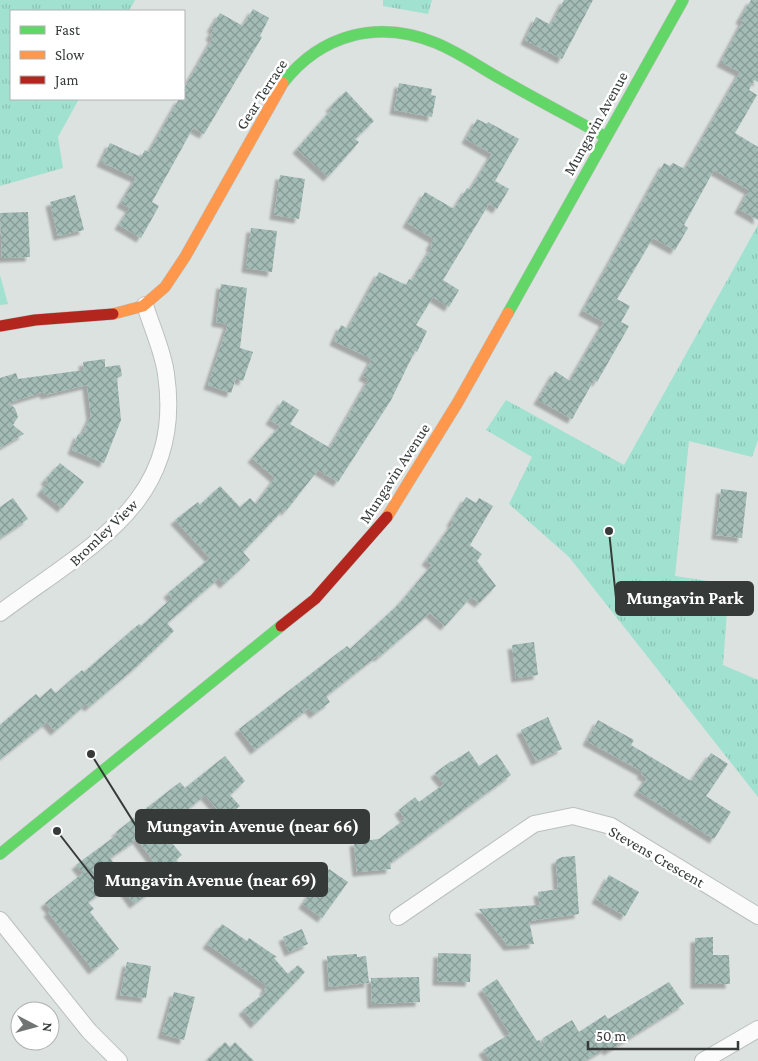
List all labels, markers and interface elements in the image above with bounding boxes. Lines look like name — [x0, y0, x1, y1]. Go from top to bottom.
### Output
legend — [10, 10, 185, 100]
text: Fast — [55, 22, 81, 38]
text: Slow — [55, 47, 85, 63]
street label: Gear Terrace — [232, 56, 290, 133]
street label: Mungavin Avenue — [560, 69, 632, 178]
text: Jam — [53, 72, 78, 89]
street label: Mungavin Avenue — [356, 420, 434, 527]
street label: Bromley View — [66, 495, 142, 570]
callout: Mungavin Park — [616, 582, 753, 615]
text: Mungavin Park — [626, 588, 744, 608]
callout: Mungavin Avenue (near 66) — [136, 810, 369, 843]
text: Mungavin Avenue (near 66) — [147, 816, 359, 837]
street label: Stevens Crescent — [606, 822, 708, 891]
callout: Mungavin Avenue (near 69) — [95, 863, 327, 896]
text: Mungavin Avenue (near 69) — [105, 870, 317, 891]
north arrow — [10, 1001, 60, 1051]
scale bar — [588, 1018, 738, 1050]
text: N — [39, 1022, 56, 1033]
text: 50 m — [596, 1028, 626, 1044]

